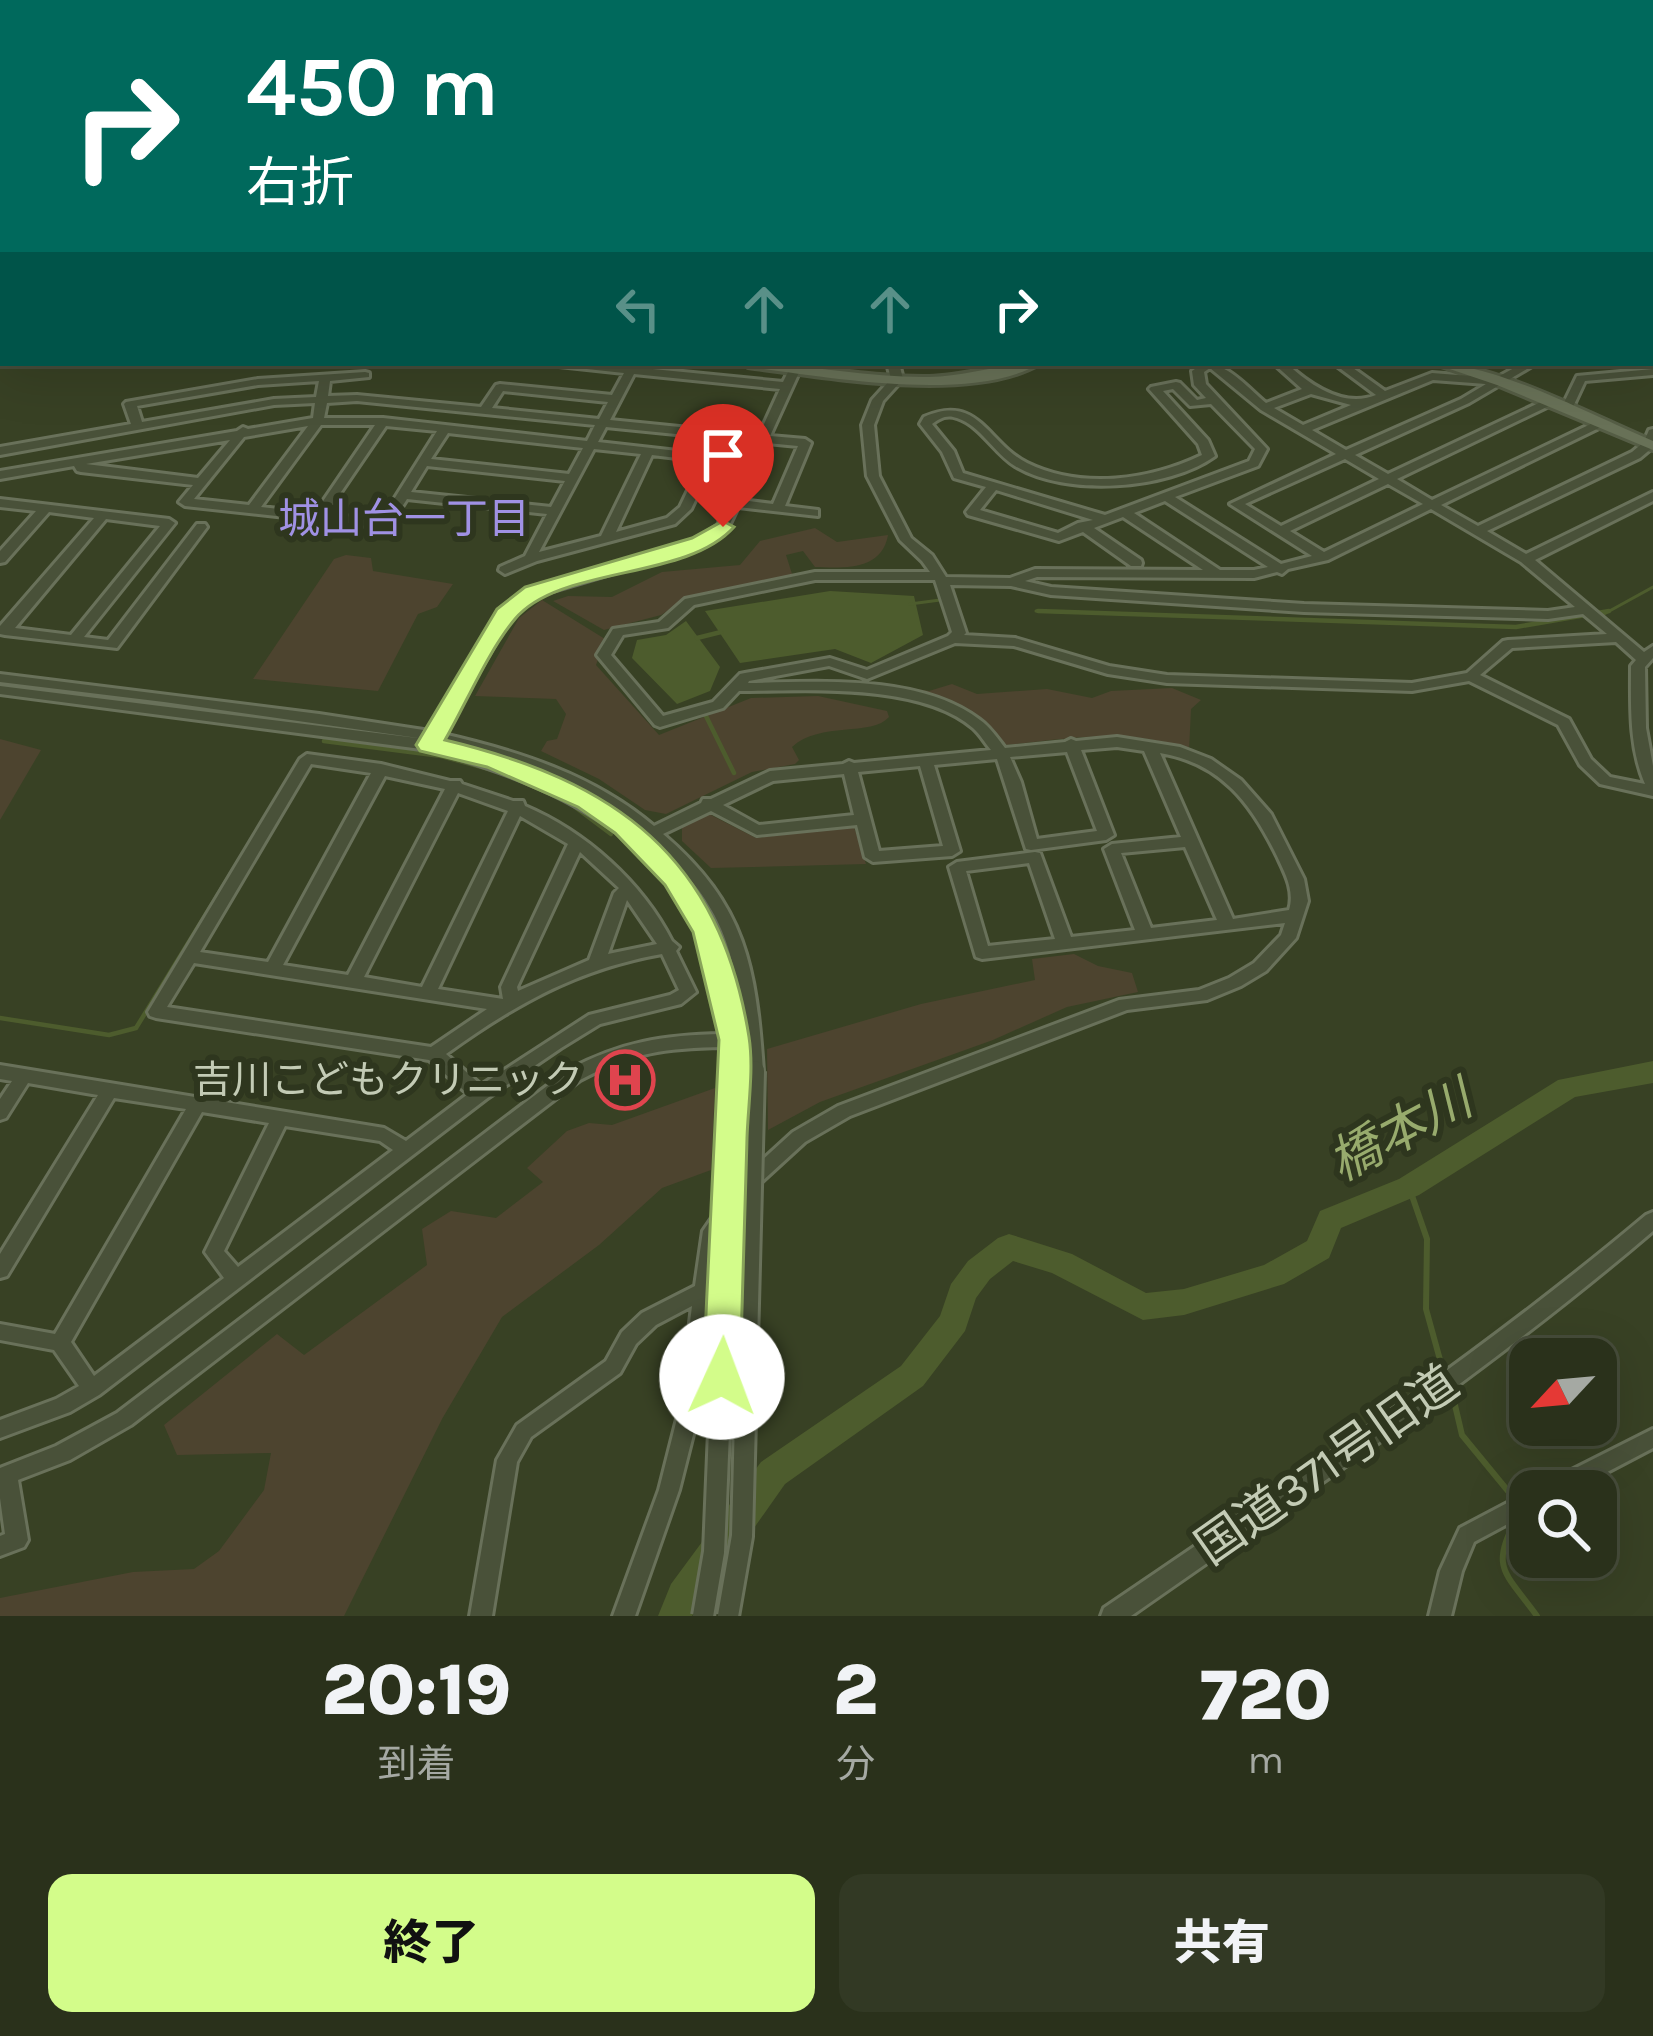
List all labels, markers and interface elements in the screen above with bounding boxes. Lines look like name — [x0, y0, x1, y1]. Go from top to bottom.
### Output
text: 450 m — [246, 38, 499, 136]
icon: right — [48, 48, 204, 204]
text: 右折 — [246, 151, 354, 215]
icon: left — [605, 276, 671, 342]
icon: ahead — [731, 276, 797, 342]
icon: ahead — [857, 276, 923, 342]
icon: right — [983, 276, 1049, 342]
pin — [672, 404, 774, 527]
icon: arrive — [690, 422, 756, 488]
district label: 城山台一丁目 — [278, 494, 530, 544]
hospital icon: 吉川こどもクリニック — [594, 1049, 656, 1111]
place label: 吉川こどもクリニック — [193, 1057, 583, 1103]
water label: 橋本川 — [1318, 1066, 1486, 1193]
position arrow — [659, 1314, 785, 1440]
north arrow — [1509, 1338, 1617, 1446]
map controls — [1509, 1338, 1617, 1578]
street label: 国道371号旧道 — [1185, 1354, 1469, 1576]
button: search — [1509, 1470, 1617, 1578]
text: 20:19 — [321, 1648, 512, 1732]
text: 2 — [833, 1648, 878, 1732]
text: 720 — [1200, 1653, 1332, 1737]
text: m — [1247, 1737, 1284, 1783]
text: 到着 — [377, 1741, 455, 1787]
text: 分 — [836, 1741, 875, 1787]
button: 終了 — [48, 1874, 815, 2012]
button: 共有 — [839, 1874, 1605, 2012]

